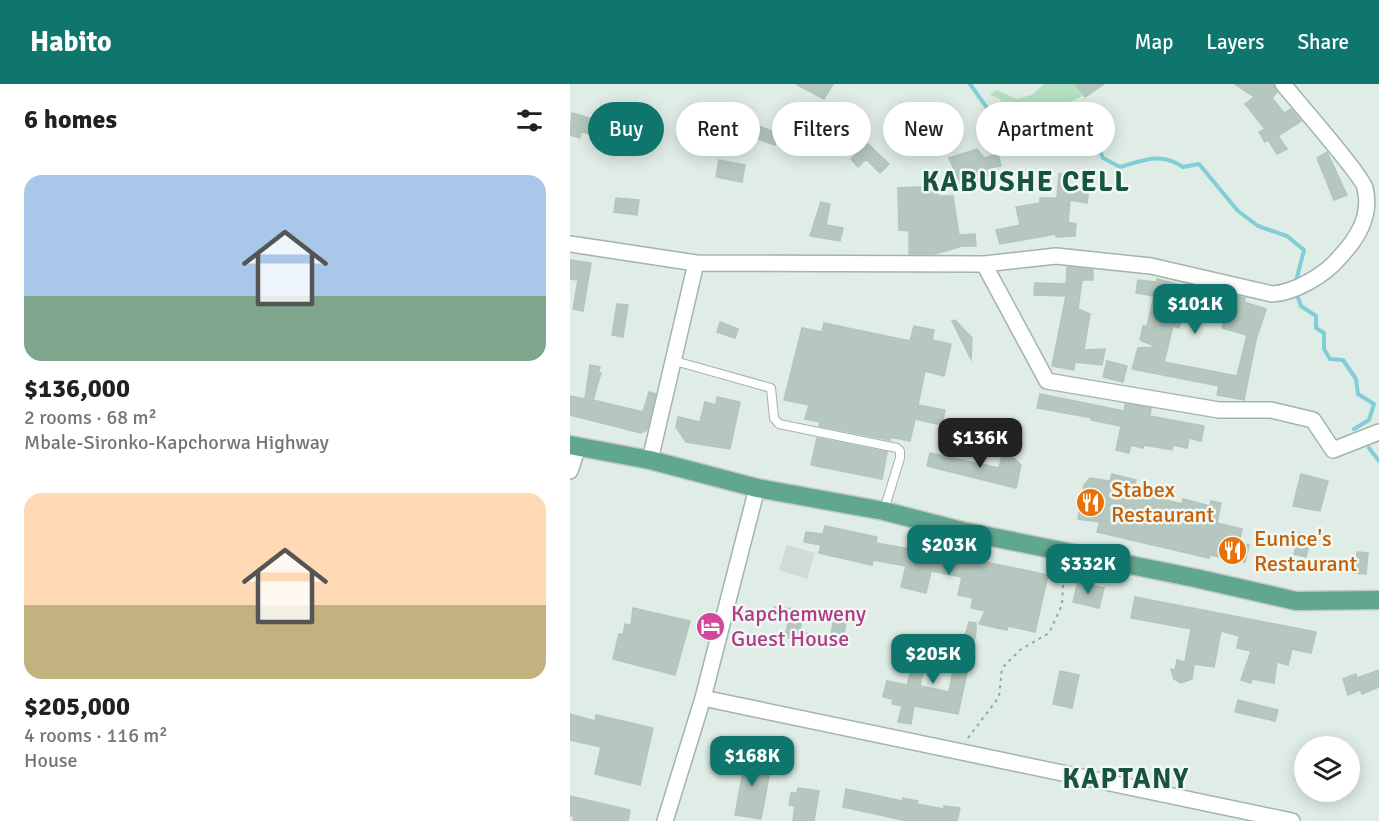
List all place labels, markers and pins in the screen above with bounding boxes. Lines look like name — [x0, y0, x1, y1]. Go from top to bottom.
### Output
pin: $101K — [1153, 284, 1237, 335]
pin: $136K — [938, 418, 1022, 469]
place label: Stabex Restaurant — [1111, 476, 1215, 528]
restaurant icon: Stabex Restaurant — [1074, 486, 1106, 518]
pin: $203K — [907, 525, 991, 576]
place label: Eunice's Restaurant — [1254, 525, 1358, 577]
restaurant icon: Eunice's Restaurant — [1217, 535, 1249, 567]
pin: $332K — [1046, 544, 1130, 595]
place label: Kapchemweny Guest House — [731, 600, 867, 652]
hotel icon: Kapchemweny Guest House — [694, 610, 726, 642]
pin: $205K — [891, 634, 975, 685]
pin: $168K — [710, 736, 794, 787]

